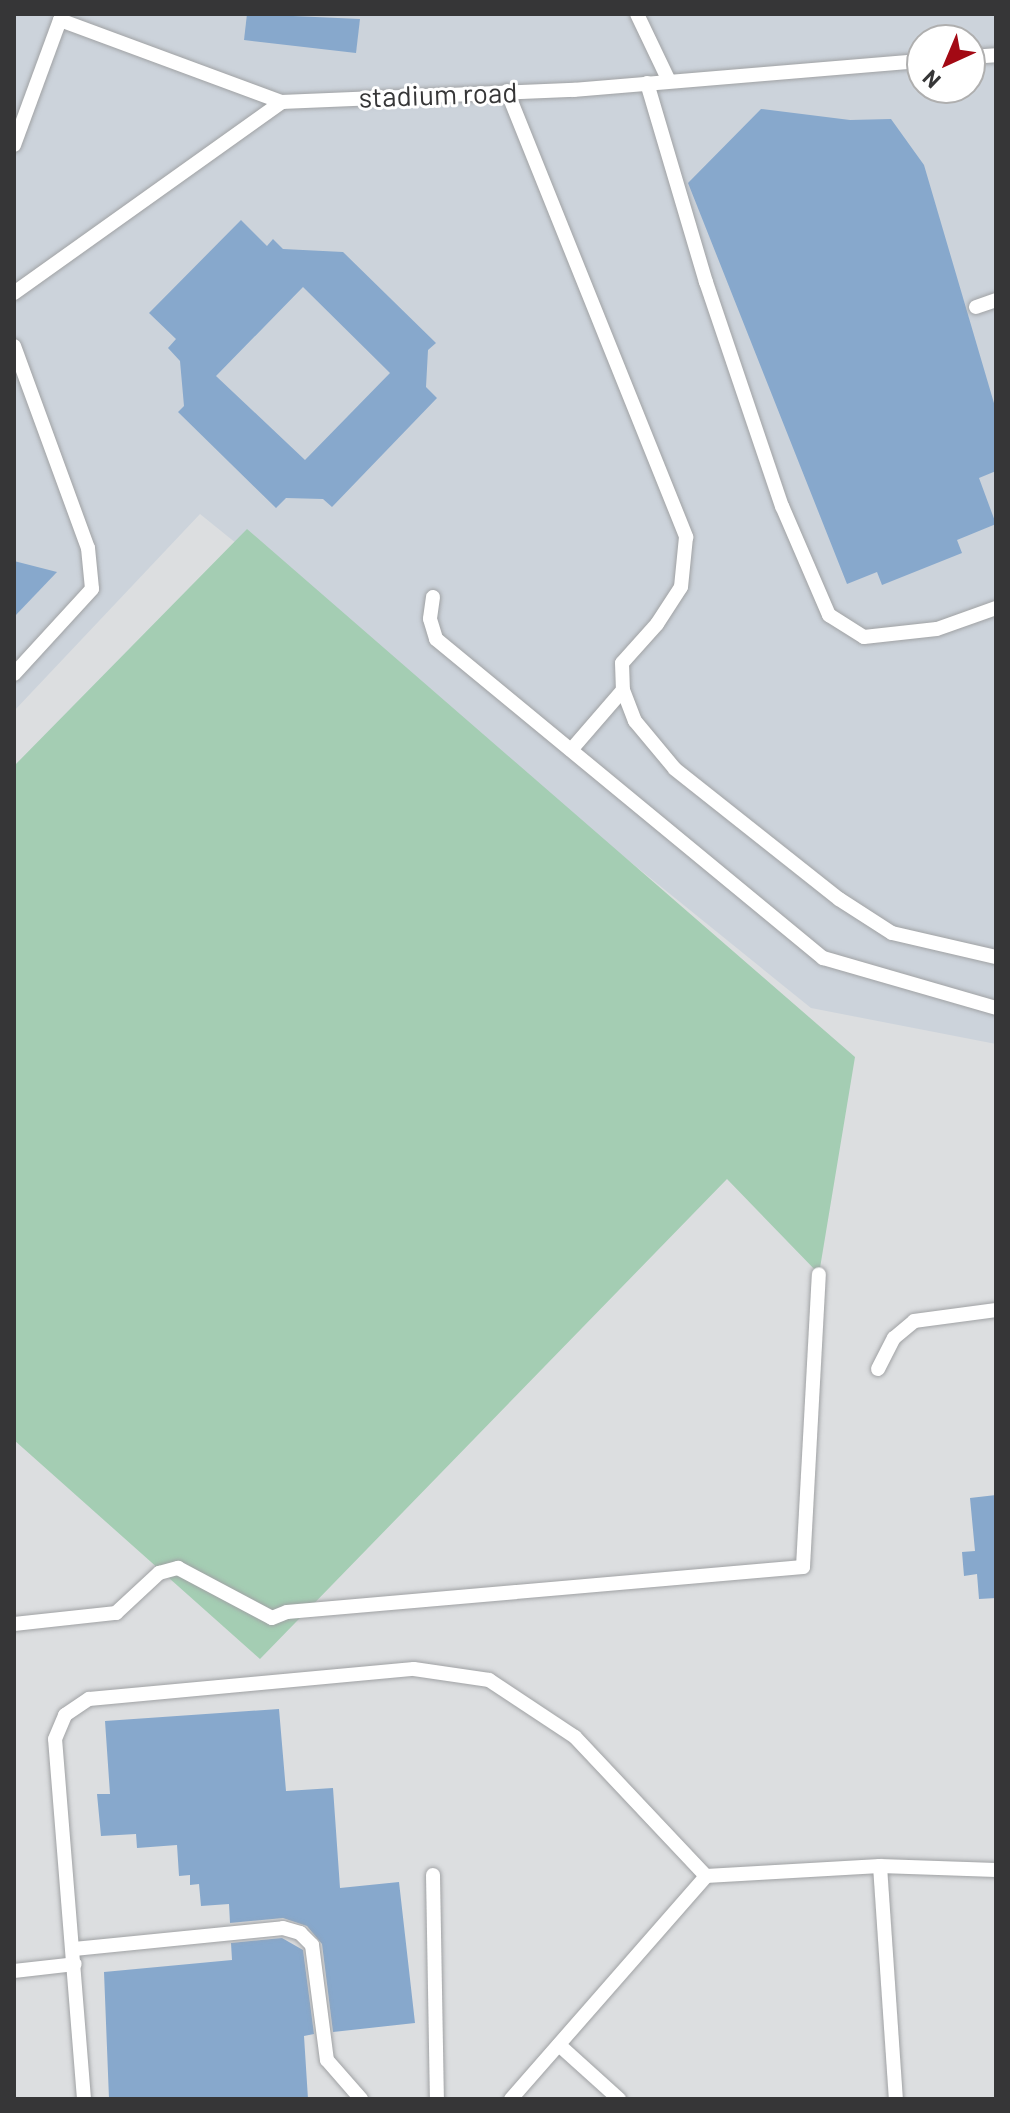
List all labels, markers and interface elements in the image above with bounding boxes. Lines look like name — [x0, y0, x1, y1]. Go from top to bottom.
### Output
north arrow — [906, 24, 986, 104]
text: N — [916, 65, 945, 94]
street label: stadium road — [358, 74, 518, 114]

